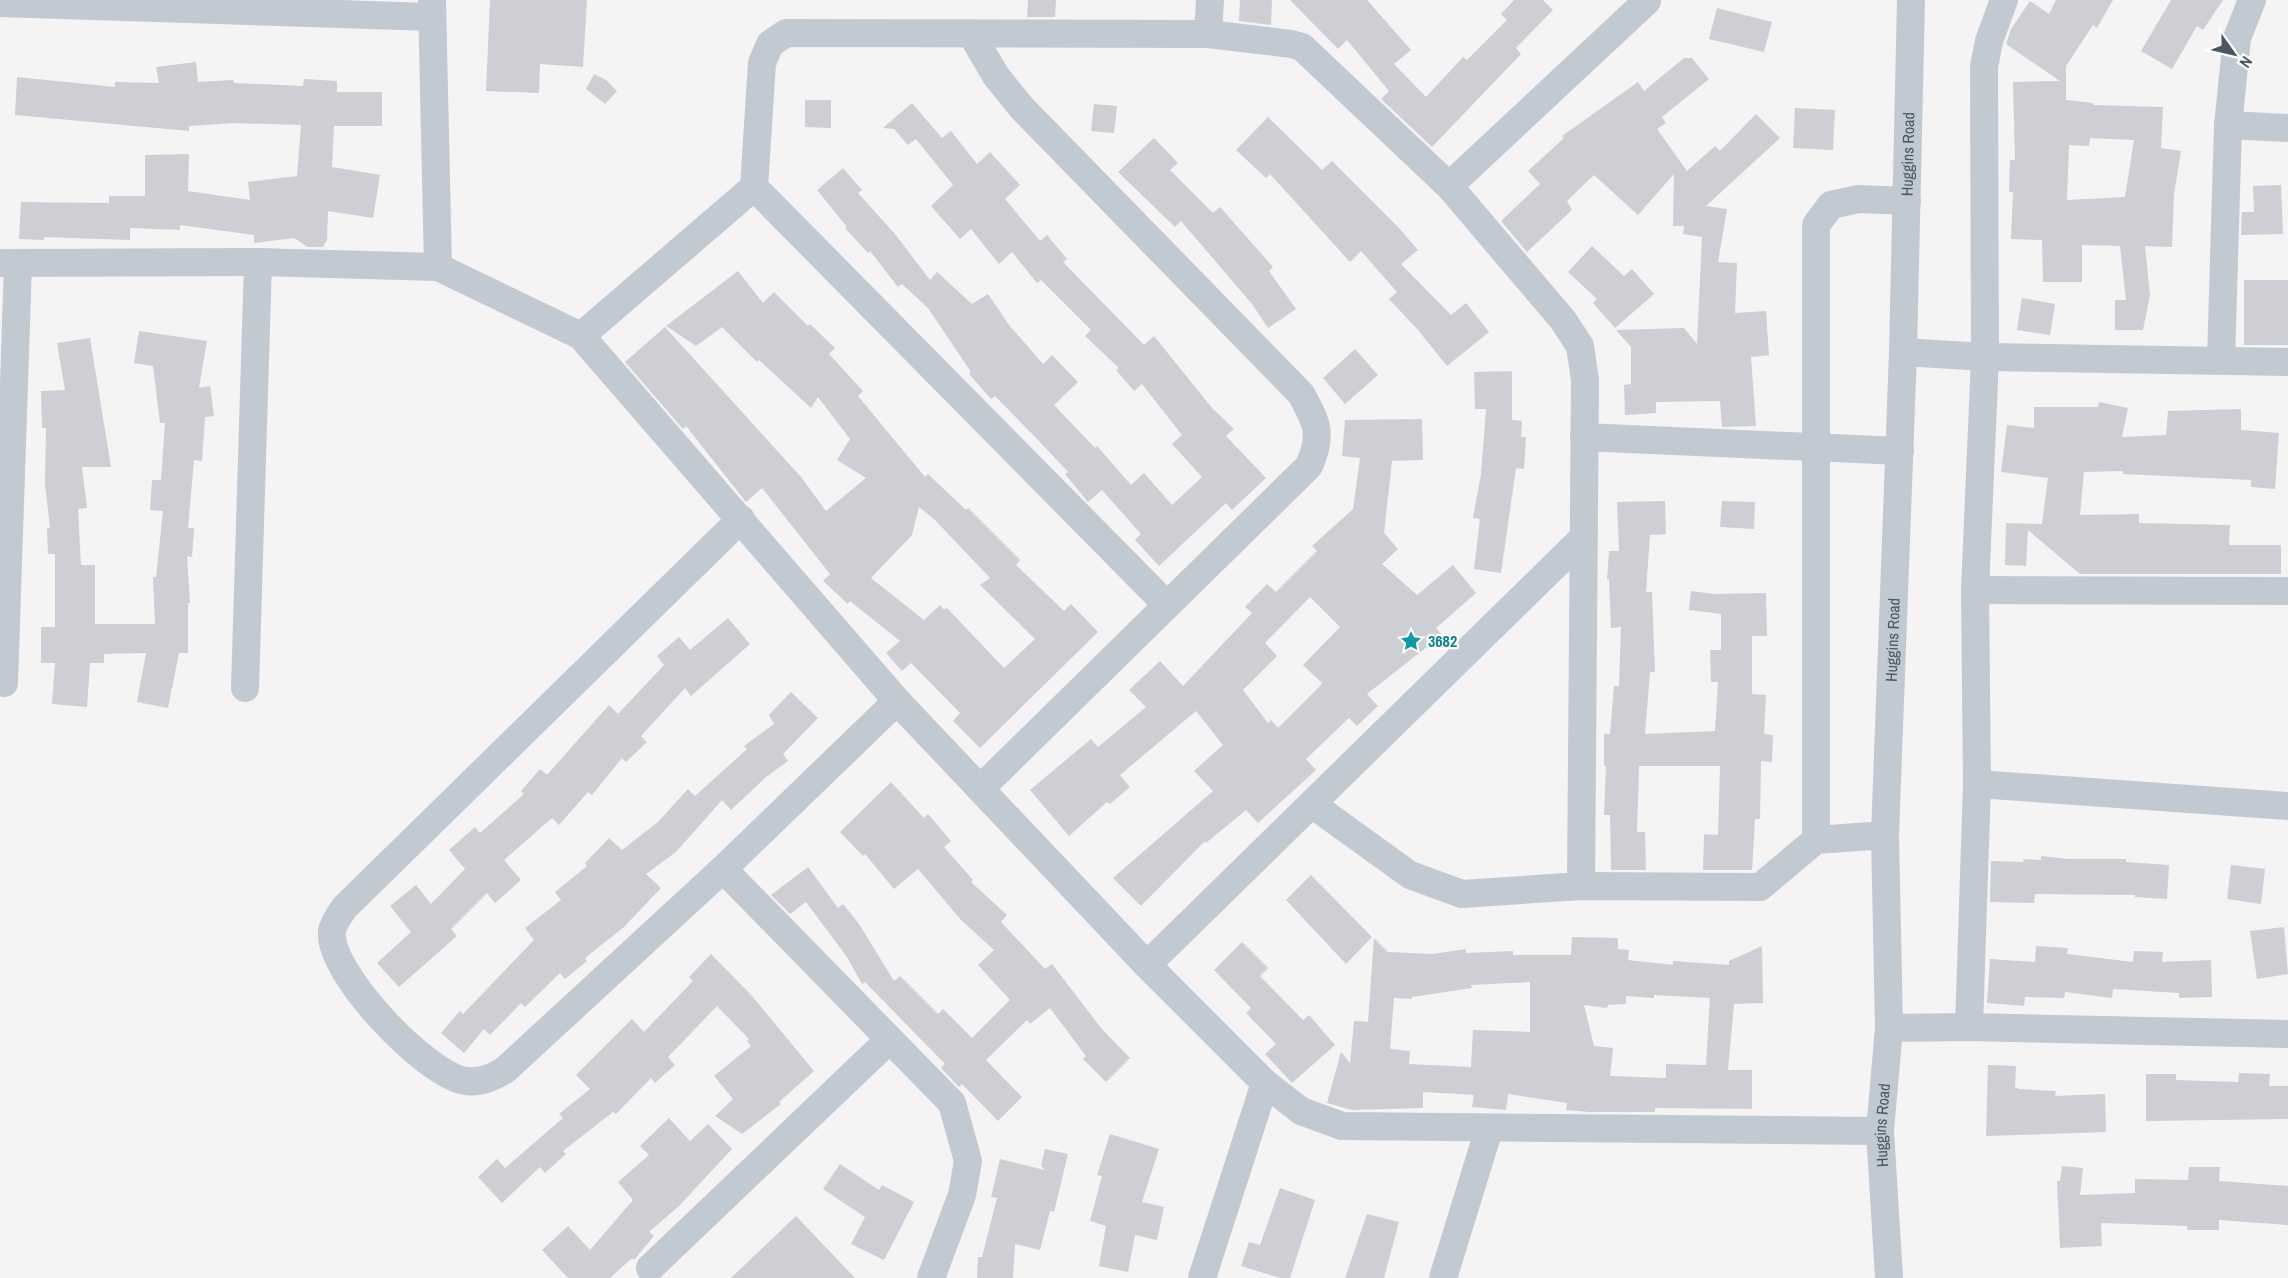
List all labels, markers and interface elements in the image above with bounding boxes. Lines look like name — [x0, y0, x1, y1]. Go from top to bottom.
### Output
north arrow — [2204, 24, 2264, 84]
text: N — [2235, 52, 2258, 72]
street label: Huggins Road — [1896, 112, 1919, 196]
street label: Huggins Road — [1880, 598, 1905, 682]
place icon: 3682 — [1399, 629, 1423, 653]
place label: 3682 — [1428, 630, 1457, 652]
street label: Huggins Road — [1869, 1083, 1895, 1168]

